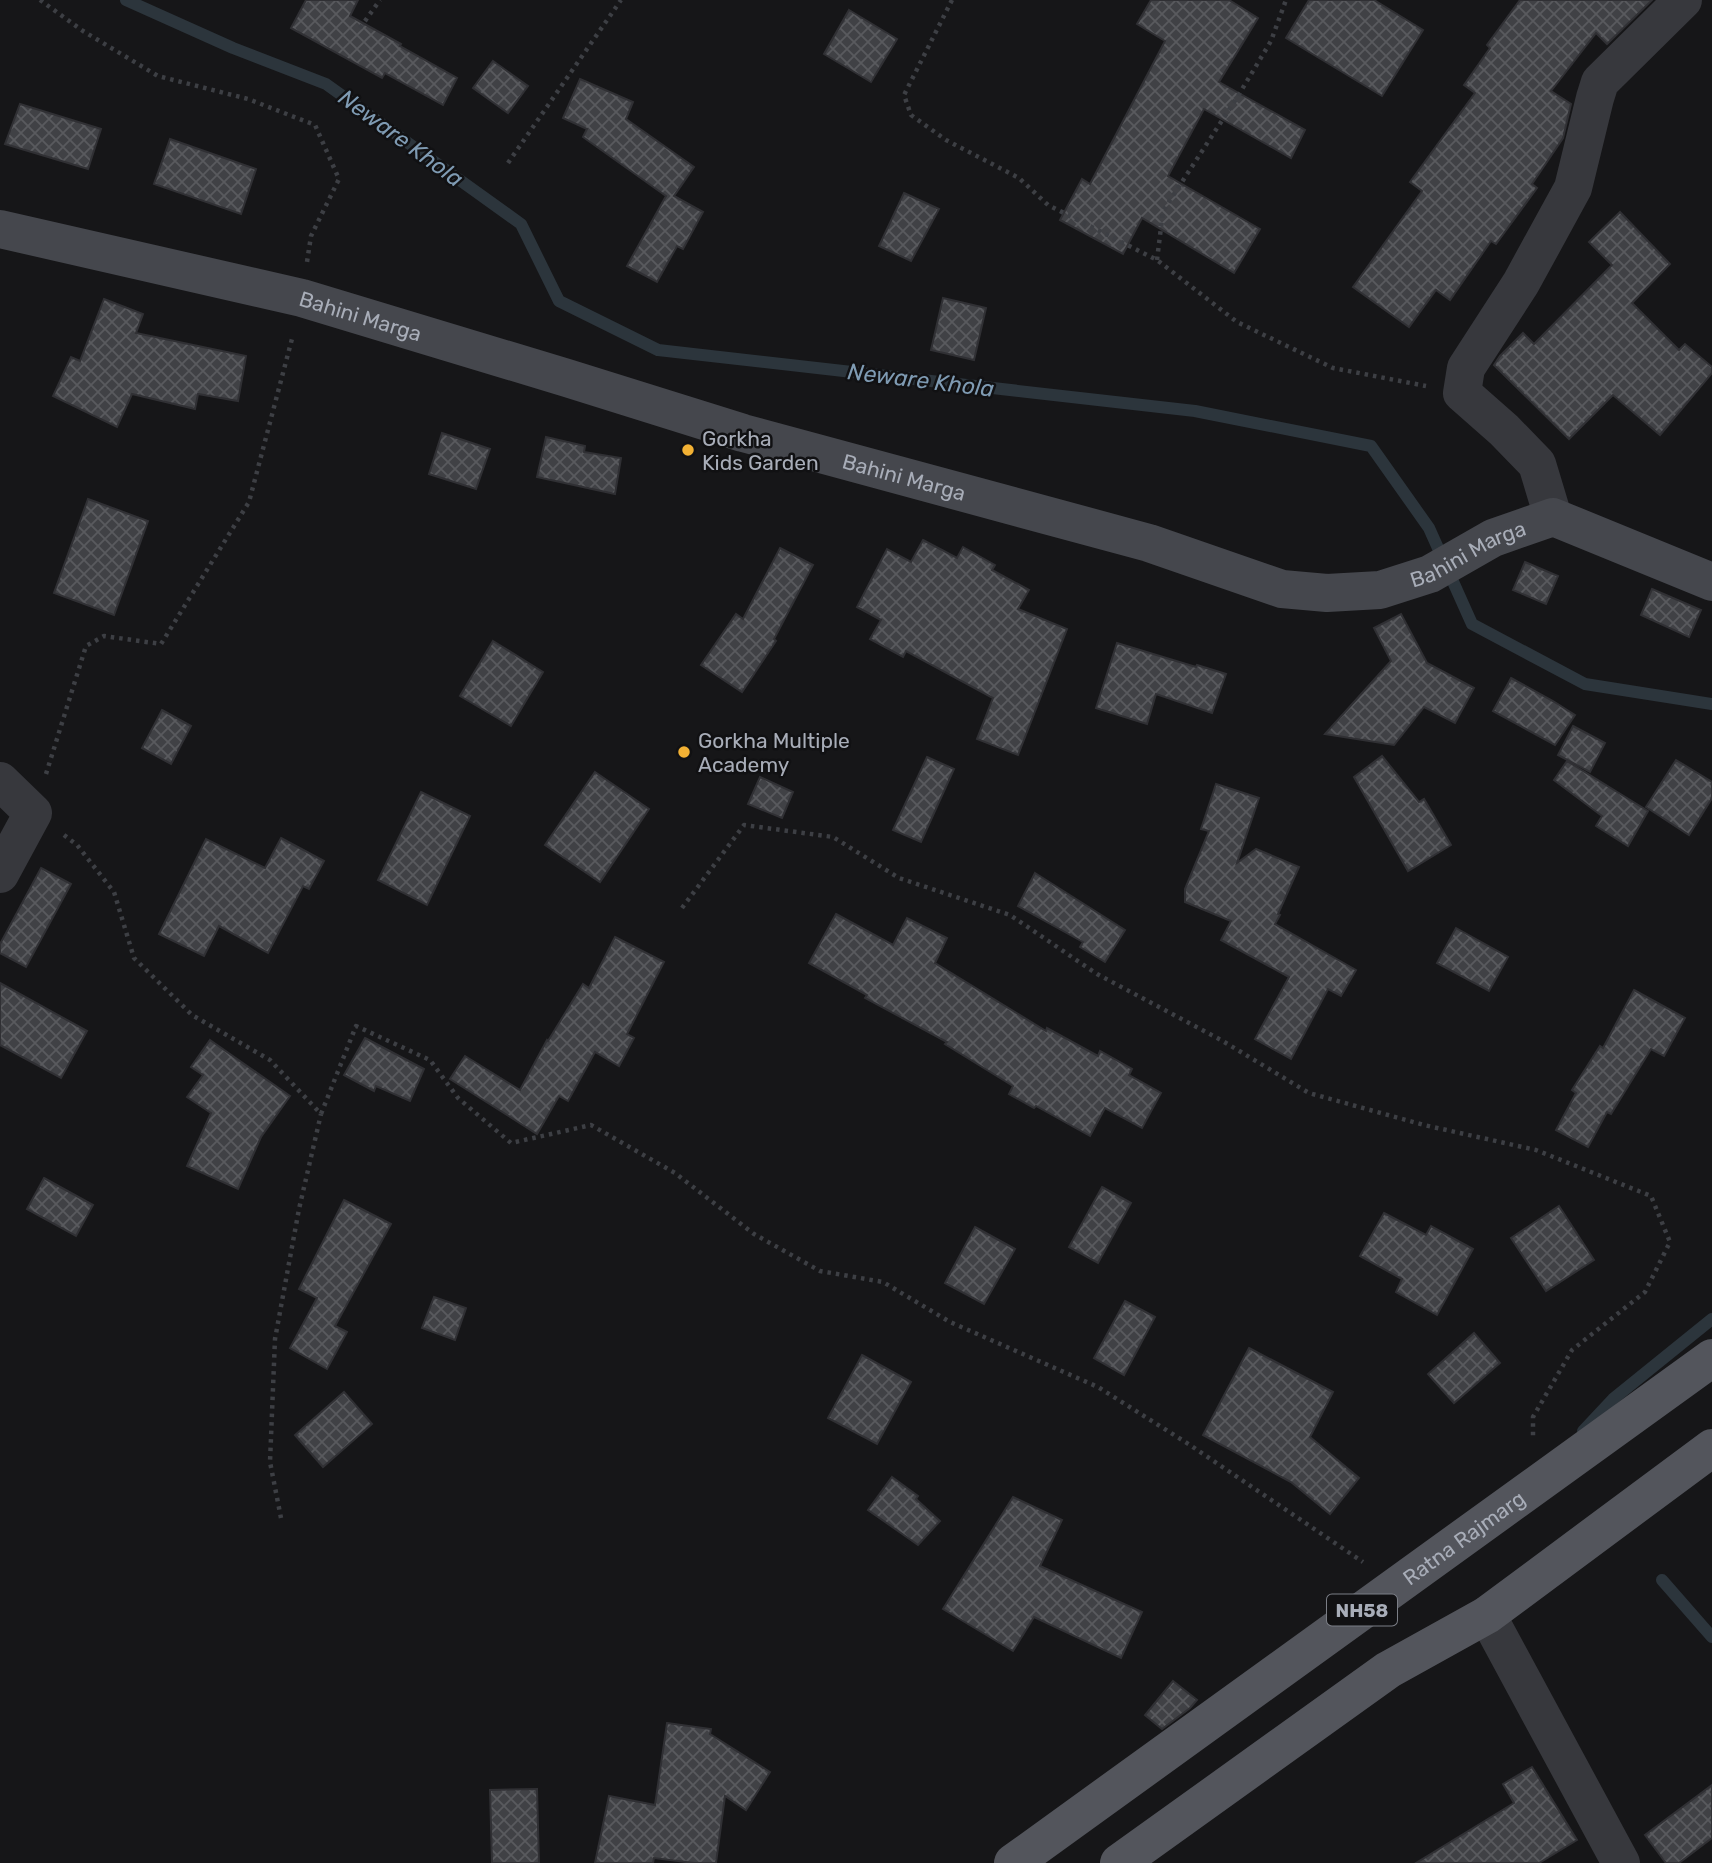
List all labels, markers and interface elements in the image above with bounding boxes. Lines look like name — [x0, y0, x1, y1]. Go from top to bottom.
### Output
water label: Neware Khola — [333, 83, 469, 193]
street label: Bahini Marga — [296, 285, 425, 346]
water label: Neware Khola — [846, 357, 996, 403]
place label: Gorkha Kids Garden — [702, 426, 819, 475]
marker: Gorkha Kids Garden — [680, 442, 696, 458]
street label: Bahini Marga — [840, 448, 969, 505]
street label: Bahini Marga — [1407, 515, 1529, 592]
place label: Gorkha Multiple Academy — [698, 728, 850, 777]
marker: Gorkha Multiple Academy — [676, 744, 692, 760]
street label: Ratna Rajmarg — [1398, 1485, 1530, 1590]
road number: NH58 — [1327, 1594, 1397, 1626]

